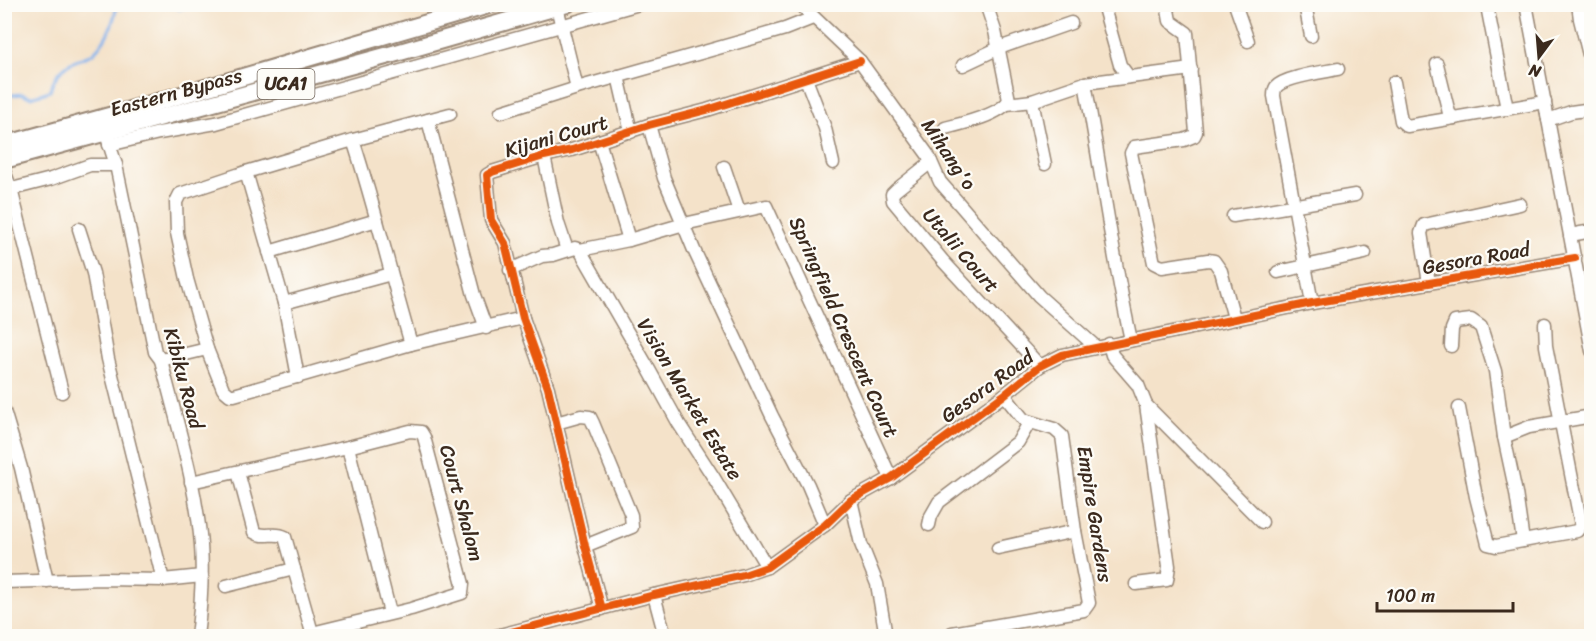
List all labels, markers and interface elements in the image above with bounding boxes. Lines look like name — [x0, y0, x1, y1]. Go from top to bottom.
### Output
north arrow — [1509, 27, 1569, 87]
text: N — [1525, 55, 1545, 87]
street label: Eastern Bypass — [106, 58, 247, 127]
road number: UCA1 — [258, 69, 314, 99]
street label: Kijani Court — [500, 105, 612, 168]
street label: Mihang'o — [912, 111, 986, 198]
street label: Utalii Court — [913, 200, 1008, 301]
street label: Springfield Crescent Court — [779, 211, 908, 444]
street label: Gesora Road — [1420, 232, 1534, 285]
street label: Vision Market Estate — [627, 311, 752, 487]
street label: Kibiku Road — [153, 324, 214, 434]
street label: Gesora Road — [933, 340, 1043, 432]
street label: Court Shalom — [429, 441, 494, 566]
street label: Empire Gardens — [1066, 443, 1123, 586]
scale bar — [1377, 575, 1514, 613]
text: 100 m — [1386, 580, 1435, 612]

